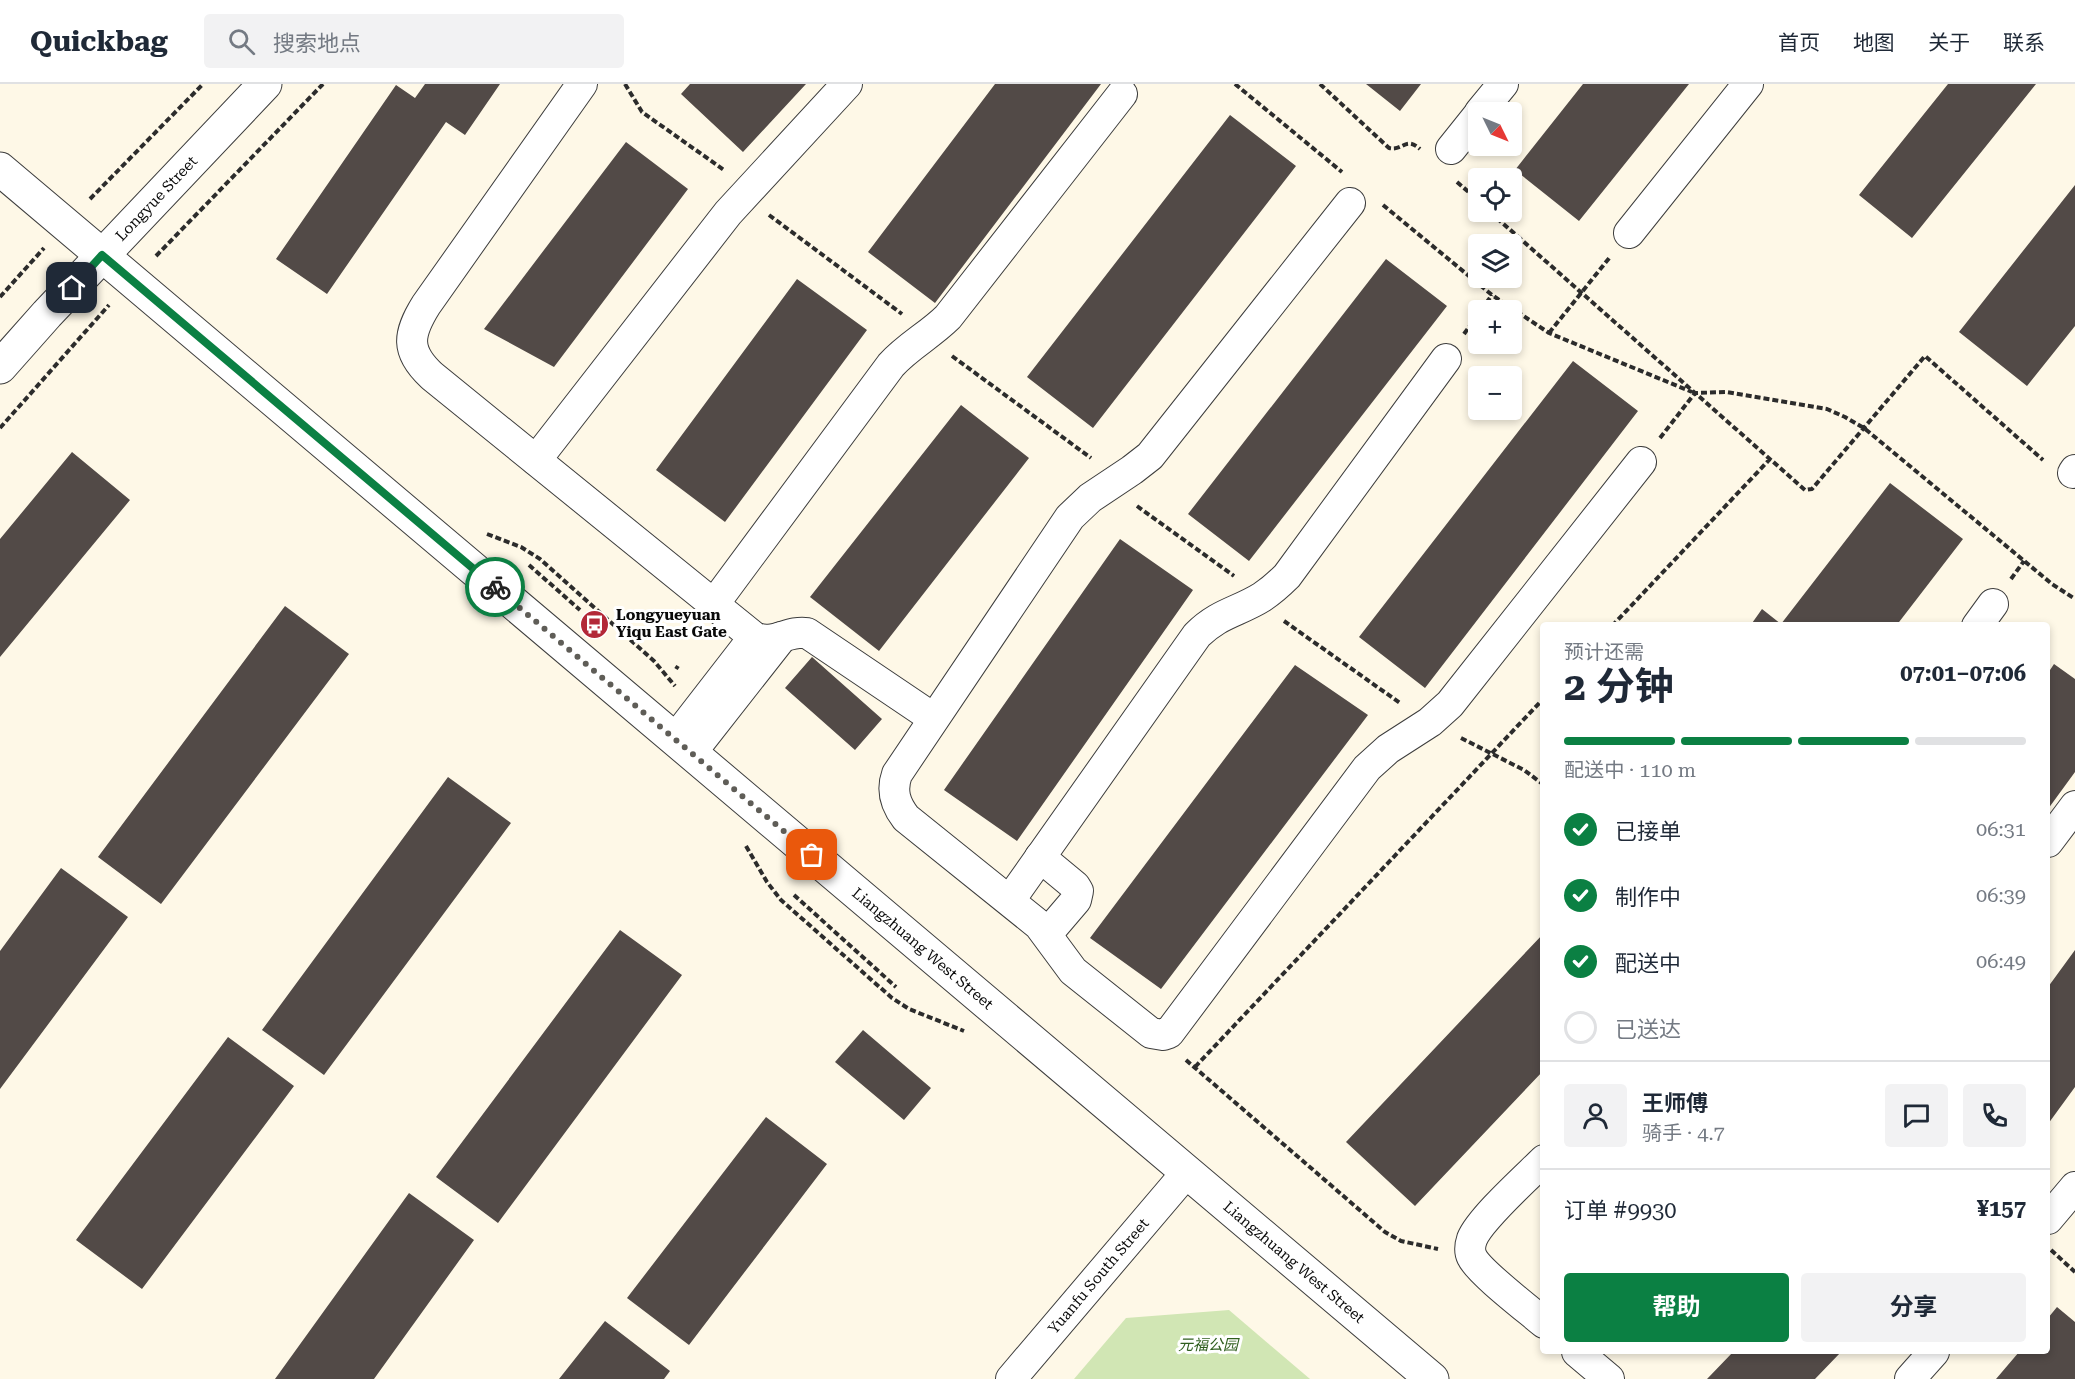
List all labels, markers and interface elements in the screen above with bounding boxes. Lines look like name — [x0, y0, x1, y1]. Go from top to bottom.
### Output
search box — [204, 14, 624, 68]
text: Quickbag — [30, 25, 168, 58]
icon: search — [225, 25, 258, 58]
text: 搜索地点 — [273, 31, 361, 56]
text: 首页 — [1778, 31, 1820, 55]
text: 地图 — [1853, 31, 1895, 55]
text: 关于 — [1928, 31, 1970, 55]
text: 联系 — [2003, 31, 2045, 55]
north arrow — [1468, 102, 1522, 156]
map controls — [1468, 102, 1522, 420]
street label: Longyue Street — [112, 152, 201, 245]
button: locate — [1468, 168, 1522, 222]
button: layers — [1468, 234, 1522, 288]
pin — [46, 262, 97, 313]
icon: home — [55, 271, 88, 304]
button: + — [1468, 300, 1522, 354]
button: − — [1468, 366, 1522, 420]
courier — [465, 557, 525, 617]
icon: bike — [479, 571, 512, 604]
place label: Longyueyuan Yiqu East Gate — [616, 606, 727, 641]
bus stop icon: Longyueyuan Yiqu East Gate — [579, 608, 611, 640]
text: 预计还需 — [1564, 640, 1644, 664]
text: 07:01–07:06 — [1900, 661, 2026, 686]
text: 2 分钟 — [1564, 664, 1674, 710]
text: 配送中 · 110 m — [1564, 758, 1696, 782]
icon: check — [1564, 813, 1597, 846]
text: 06:31 — [1976, 817, 2026, 841]
text: 已接单 — [1615, 819, 1681, 844]
pin — [786, 829, 837, 880]
icon: bag — [795, 838, 828, 871]
icon: check — [1564, 879, 1597, 912]
text: 06:39 — [1976, 883, 2026, 907]
street label: Liangzhuang West Street — [849, 884, 997, 1014]
text: 制作中 — [1615, 885, 1681, 910]
icon: check — [1564, 945, 1597, 978]
text: 06:49 — [1976, 949, 2026, 973]
text: 配送中 — [1615, 951, 1681, 976]
text: 已送达 — [1615, 1017, 1681, 1042]
button: person — [1564, 1084, 1627, 1147]
button: chat — [1885, 1084, 1948, 1147]
button: phone — [1963, 1084, 2026, 1147]
text: 王师傅 — [1642, 1091, 1708, 1116]
text: 骑手 · 4.7 — [1642, 1121, 1725, 1145]
text: ¥157 — [1977, 1196, 2026, 1221]
street label: Liangzhuang West Street — [1220, 1198, 1368, 1327]
text: 订单 #9930 — [1564, 1198, 1677, 1223]
street label: Yuanfu South Street — [1044, 1214, 1153, 1338]
button: 帮助 — [1564, 1273, 1789, 1342]
button: 分享 — [1801, 1273, 2026, 1342]
park label: 元福公园 — [1178, 1336, 1240, 1354]

